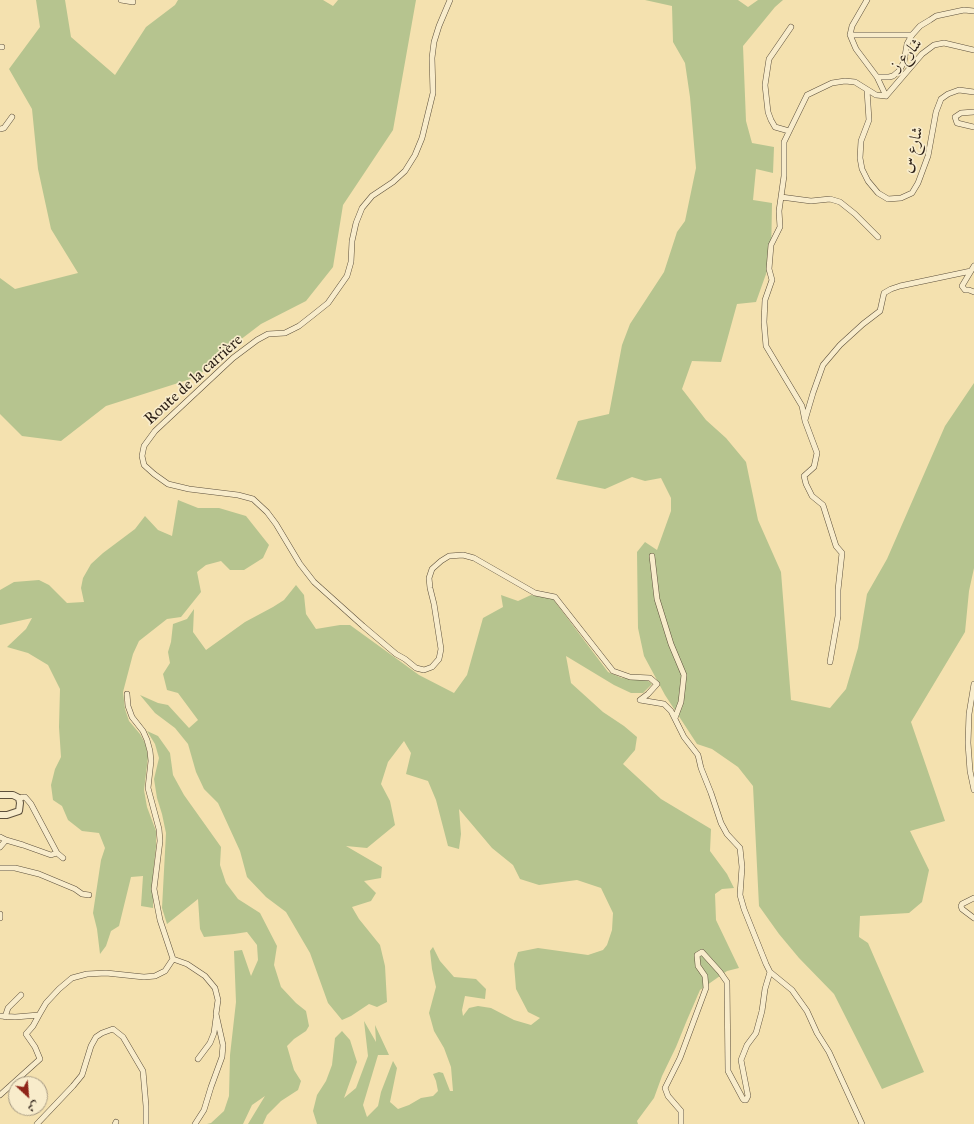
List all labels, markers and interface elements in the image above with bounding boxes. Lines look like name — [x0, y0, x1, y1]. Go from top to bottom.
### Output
street label: شارع ﺯ — [887, 35, 927, 75]
street label: شارع ﺱ — [898, 125, 928, 175]
street label: Route de la carrière — [141, 331, 247, 429]
north arrow — [8, 1076, 48, 1116]
text: ش — [25, 1098, 41, 1115]

